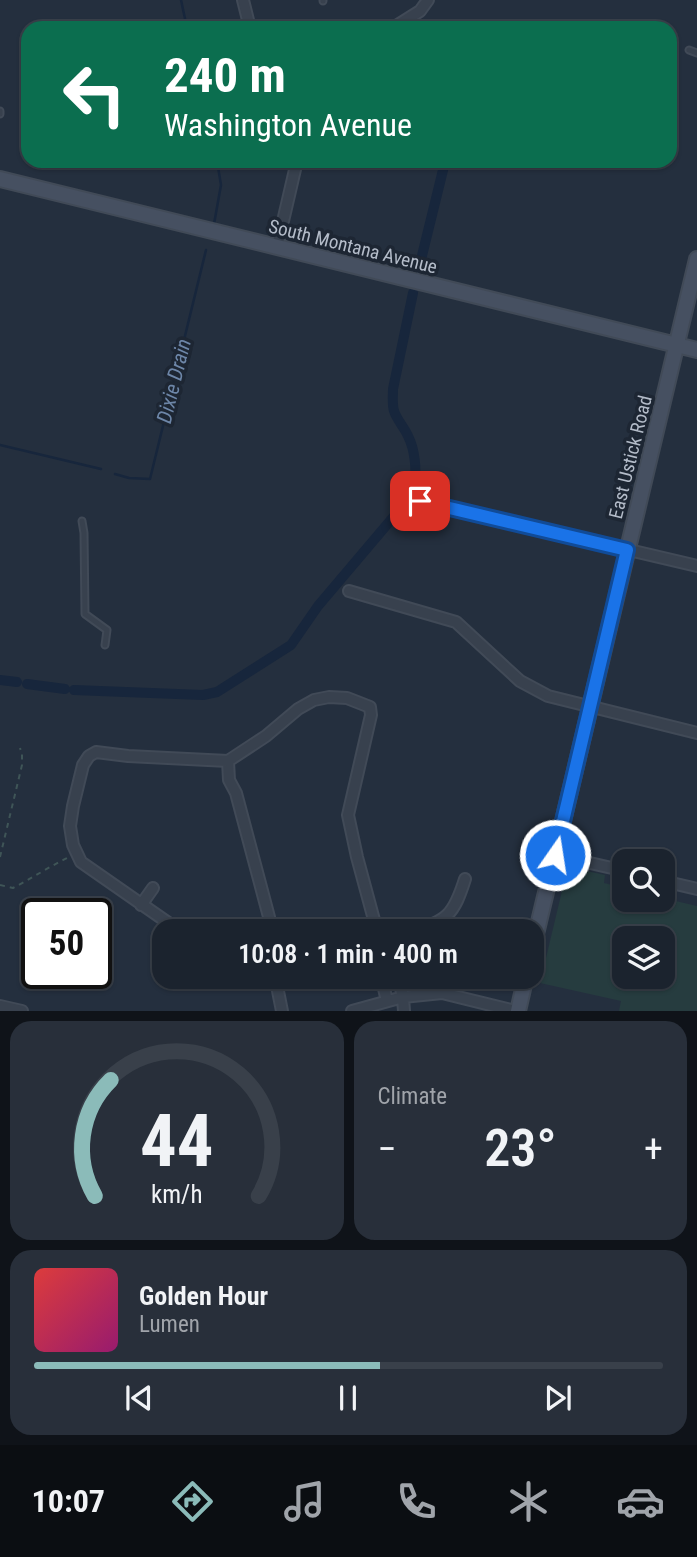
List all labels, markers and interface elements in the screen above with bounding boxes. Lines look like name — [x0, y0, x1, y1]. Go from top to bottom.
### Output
text: 240 m — [164, 47, 286, 104]
icon: left — [49, 49, 140, 140]
text: Washington Avenue — [164, 106, 412, 144]
street label: South Montana Avenue — [266, 214, 440, 279]
water label: Dixie Drain — [152, 336, 196, 426]
street label: East Ustick Road — [604, 393, 657, 521]
pin — [390, 471, 450, 531]
icon: arrive — [401, 482, 439, 520]
position arrow — [518, 818, 592, 892]
map controls — [612, 849, 675, 989]
button: search — [612, 849, 675, 912]
speed limit sign: 50 — [21, 898, 112, 989]
button: layers — [612, 926, 675, 989]
text: 10:08 · 1 min · 400 m — [238, 939, 458, 969]
text: Climate — [378, 1083, 447, 1110]
text: 44 — [140, 1099, 214, 1185]
text: 23° — [484, 1118, 556, 1179]
text: − — [378, 1127, 397, 1171]
text: + — [644, 1127, 663, 1171]
text: km/h — [151, 1180, 202, 1209]
text: Golden Hour — [139, 1281, 268, 1311]
text: Lumen — [139, 1311, 200, 1338]
icon: previous — [120, 1379, 158, 1417]
icon: pause — [329, 1379, 367, 1417]
icon: next — [539, 1379, 577, 1417]
icon: directions — [168, 1477, 217, 1526]
icon: music — [280, 1477, 329, 1526]
icon: phone — [392, 1477, 441, 1526]
icon: climate — [504, 1477, 553, 1526]
icon: car — [616, 1477, 665, 1526]
text: 10:07 — [32, 1482, 105, 1520]

